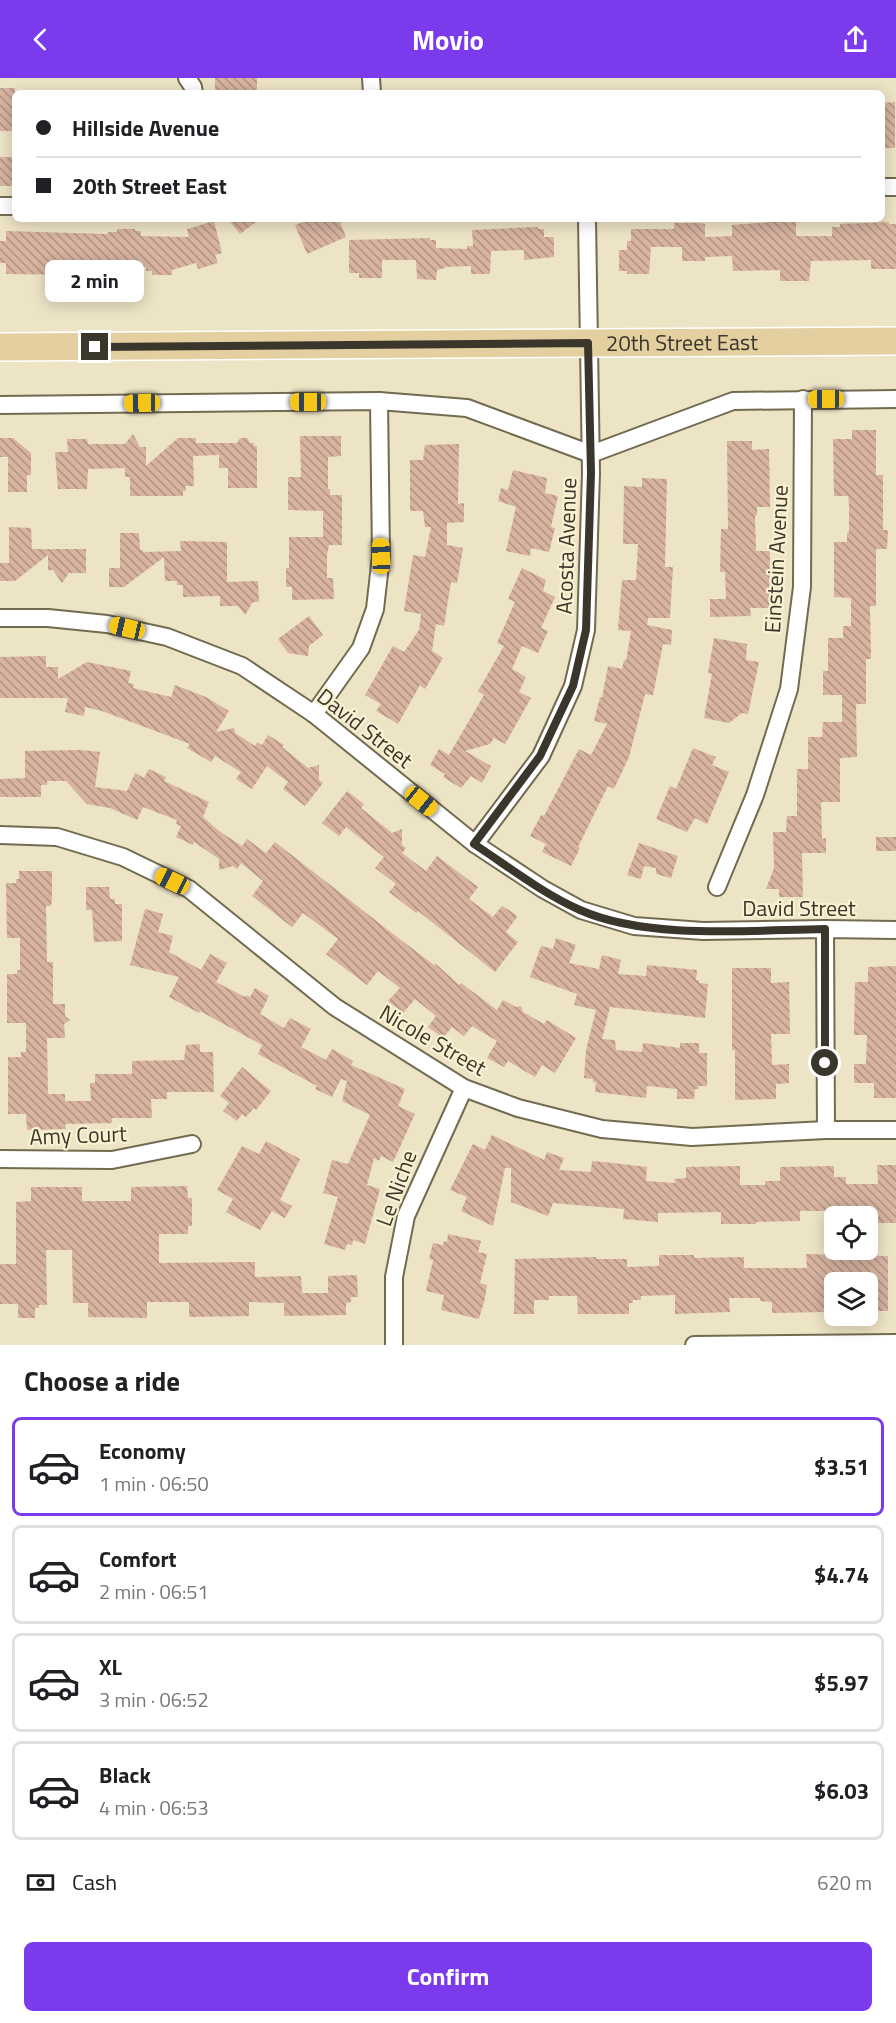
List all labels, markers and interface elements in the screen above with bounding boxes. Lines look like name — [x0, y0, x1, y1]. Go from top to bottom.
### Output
text: Movio — [412, 19, 484, 60]
icon: back — [24, 23, 57, 56]
icon: share — [839, 23, 872, 56]
text: Hillside Avenue — [72, 111, 219, 145]
text: 20th Street East — [72, 169, 227, 203]
callout: 2 min — [46, 260, 144, 302]
text: 2 min — [70, 265, 119, 296]
street label: 20th Street East — [606, 325, 758, 360]
route end — [81, 333, 108, 360]
car — [808, 390, 844, 408]
car — [290, 393, 326, 411]
car — [124, 394, 160, 412]
street label: Acosta Avenue — [547, 477, 585, 615]
street label: Einstein Avenue — [755, 484, 797, 634]
car — [371, 538, 391, 574]
car — [107, 615, 147, 641]
street label: David Street — [310, 680, 420, 777]
car — [401, 783, 441, 819]
car — [152, 865, 192, 897]
street label: David Street — [742, 891, 856, 925]
street label: Nicole Street — [373, 996, 493, 1084]
route start — [811, 1049, 838, 1076]
street label: Amy Court — [29, 1116, 127, 1154]
street label: Le Niche — [367, 1145, 425, 1231]
map controls — [824, 1206, 878, 1326]
button: locate — [824, 1206, 878, 1260]
button: layers — [824, 1272, 878, 1326]
text: Choose a ride — [24, 1360, 180, 1401]
text: Economy — [99, 1434, 186, 1468]
icon: car — [27, 1440, 81, 1494]
text: $3.51 — [814, 1450, 869, 1484]
text: 1 min · 06:50 — [99, 1468, 209, 1499]
text: Comfort — [99, 1542, 177, 1576]
icon: car — [27, 1548, 81, 1602]
text: $4.74 — [814, 1558, 869, 1592]
text: 2 min · 06:51 — [99, 1576, 209, 1607]
text: XL — [99, 1650, 122, 1684]
icon: car — [27, 1656, 81, 1710]
text: $5.97 — [814, 1666, 869, 1700]
text: 3 min · 06:52 — [99, 1684, 209, 1715]
text: Black — [99, 1758, 151, 1792]
icon: car — [27, 1764, 81, 1818]
text: $6.03 — [814, 1774, 869, 1808]
text: 4 min · 06:53 — [99, 1792, 209, 1823]
text: Cash — [72, 1865, 117, 1899]
icon: cash — [24, 1866, 57, 1899]
text: 620 m — [817, 1867, 872, 1898]
button: Confirm — [24, 1942, 872, 2011]

